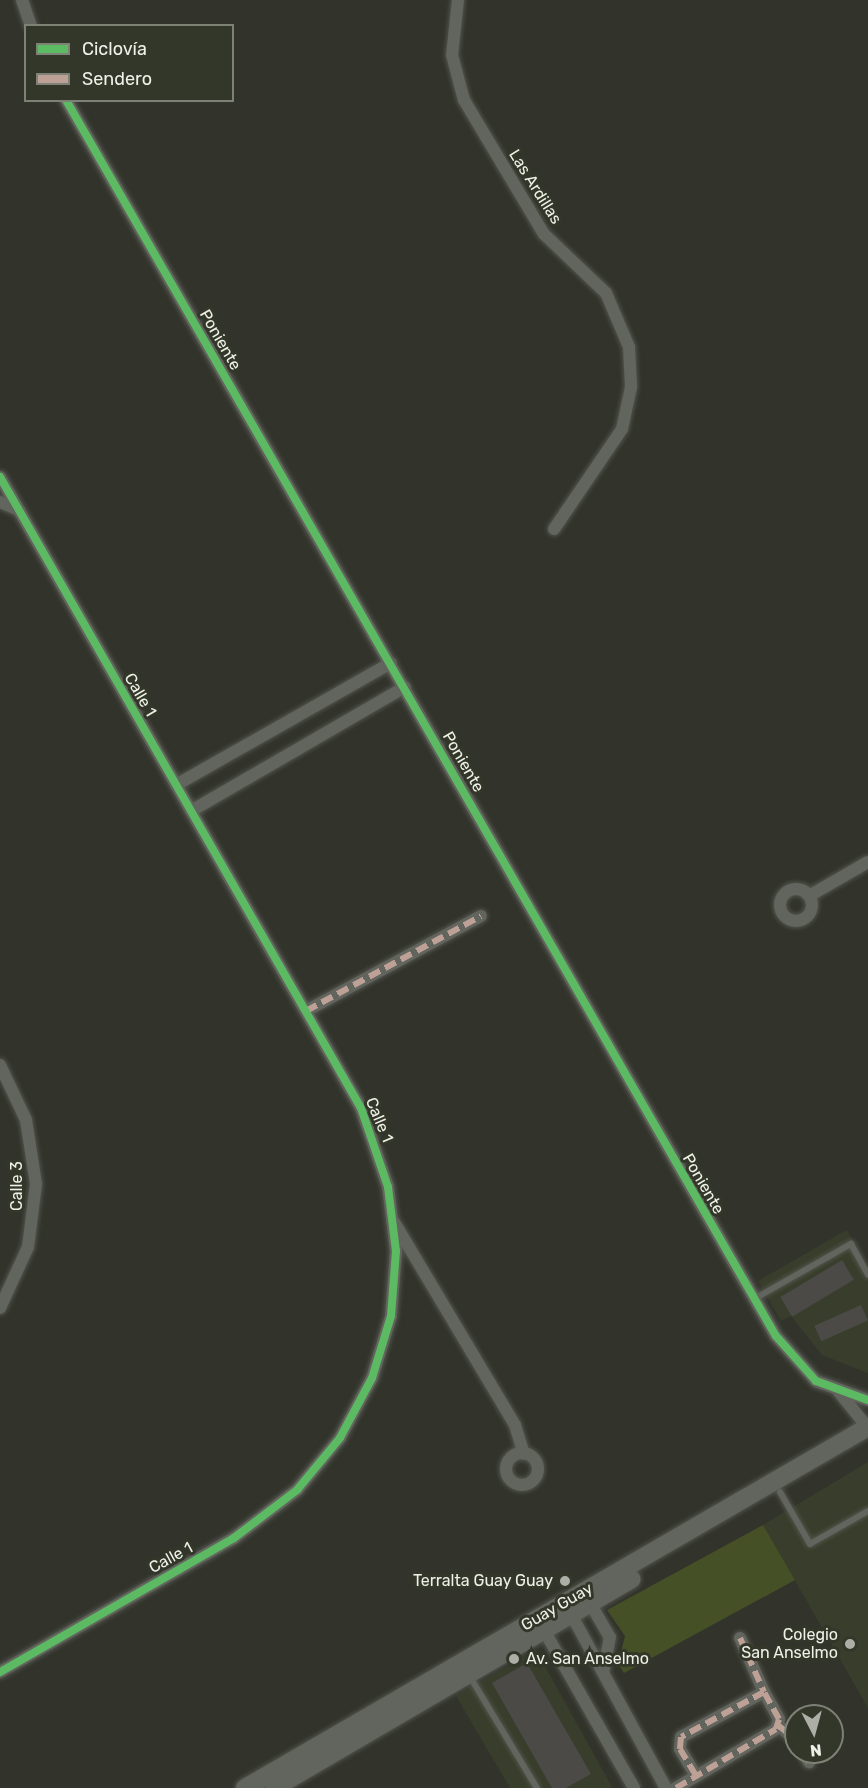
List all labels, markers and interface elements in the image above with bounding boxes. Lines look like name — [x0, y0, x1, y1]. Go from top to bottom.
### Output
legend — [24, 24, 234, 102]
text: Ciclovía — [82, 38, 147, 60]
text: Sendero — [82, 68, 152, 90]
street label: Las Ardillas — [504, 146, 566, 228]
street label: Poniente — [195, 306, 245, 374]
street label: Calle 1 — [120, 670, 160, 720]
street label: Poniente — [438, 728, 488, 796]
street label: Calle 1 — [361, 1095, 397, 1145]
street label: Poniente — [678, 1150, 728, 1218]
street label: Calle 3 — [7, 1161, 27, 1211]
street label: Calle 1 — [146, 1538, 196, 1578]
place label: Terralta Guay Guay — [413, 1571, 553, 1591]
marker: Terralta Guay Guay — [558, 1574, 572, 1588]
street label: Guay Guay — [518, 1579, 596, 1635]
place label: Colegio San Anselmo — [741, 1625, 838, 1663]
marker: Colegio San Anselmo — [843, 1637, 857, 1651]
place label: Av. San Anselmo — [526, 1649, 649, 1669]
marker: Av. San Anselmo — [507, 1652, 521, 1666]
north arrow — [784, 1704, 844, 1764]
text: N — [809, 1740, 822, 1760]

